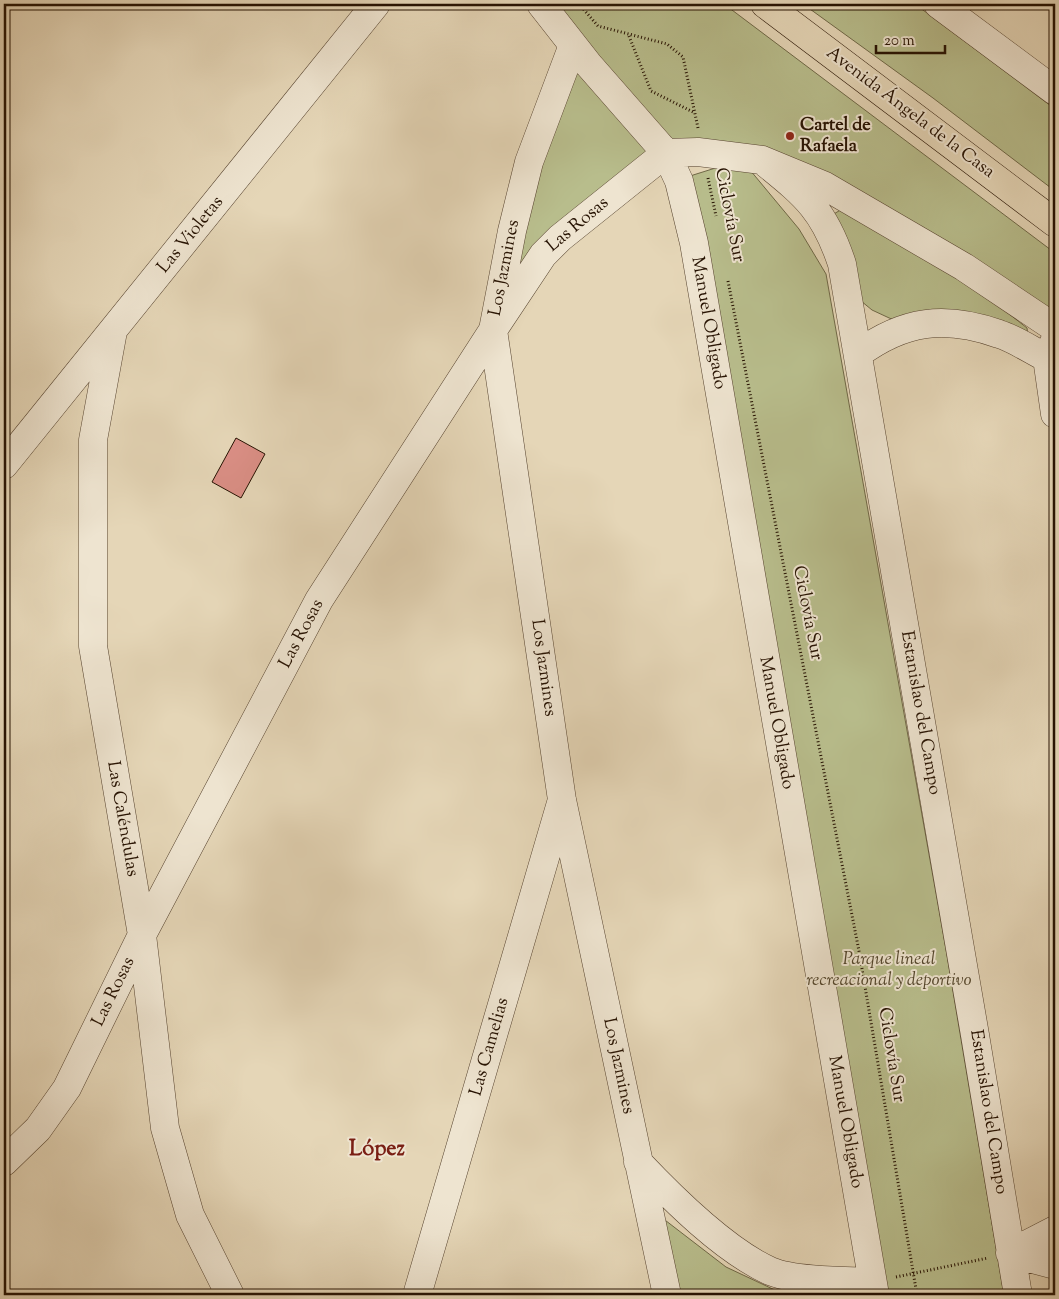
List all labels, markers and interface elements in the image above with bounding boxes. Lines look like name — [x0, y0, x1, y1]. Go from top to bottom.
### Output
scale bar — [876, 22, 945, 54]
text: 20 m — [884, 31, 915, 52]
street label: Avenida Ángela de la Casa — [820, 41, 1000, 185]
place label: Cartel de Rafaela — [800, 113, 871, 160]
marker: Cartel de Rafaela — [784, 130, 796, 142]
street label: Ciclovía Sur — [707, 165, 751, 265]
street label: Las Violetas — [152, 191, 230, 279]
street label: Las Rosas — [541, 191, 615, 259]
street label: Los Jazmines — [483, 217, 527, 319]
street label: Manuel Obligado — [684, 254, 733, 392]
street label: Ciclovía Sur — [785, 563, 829, 663]
street label: Las Rosas — [273, 595, 331, 673]
street label: Los Jazmines — [523, 618, 563, 718]
street label: Estanislao del Campo — [893, 629, 947, 797]
street label: Manuel Obligado — [752, 654, 801, 792]
street label: Las Caléndulas — [99, 759, 145, 879]
park label: Parque lineal recreacional y deportivo — [807, 947, 972, 994]
street label: Las Rosas — [86, 953, 142, 1031]
street label: Las Camelias — [464, 995, 516, 1099]
street label: Ciclovía Sur — [871, 1006, 911, 1105]
street label: Los Jazmines — [595, 1015, 641, 1117]
street label: Estanislao del Campo — [962, 1028, 1014, 1196]
street label: Manuel Obligado — [821, 1053, 870, 1191]
district label: López — [349, 1134, 406, 1166]

